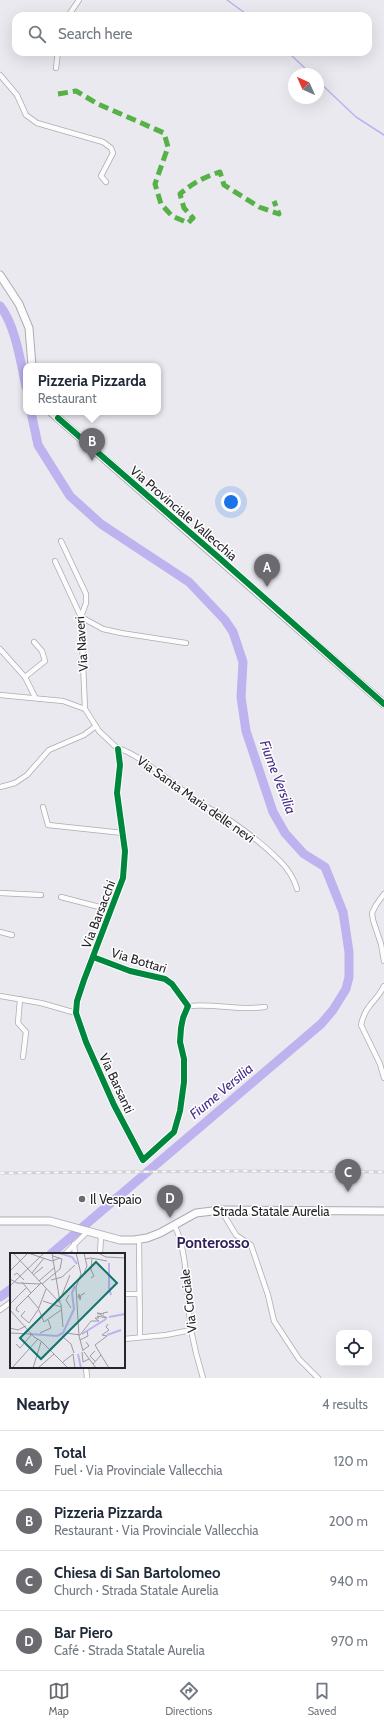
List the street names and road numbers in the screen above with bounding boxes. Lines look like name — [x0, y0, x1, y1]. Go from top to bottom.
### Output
street label: Via Provinciale Vallecchia — [127, 462, 241, 564]
street label: Via Naveri — [71, 616, 91, 672]
street label: Via Santa Maria delle nevi — [134, 752, 258, 846]
street label: Via Barsacchi — [78, 878, 118, 950]
street label: Via Bottari — [109, 944, 169, 976]
street label: Via Barsanti — [96, 1050, 138, 1116]
street label: Strada Statale Aurelia — [213, 1203, 330, 1219]
street label: Via Crociale — [176, 1268, 200, 1334]

